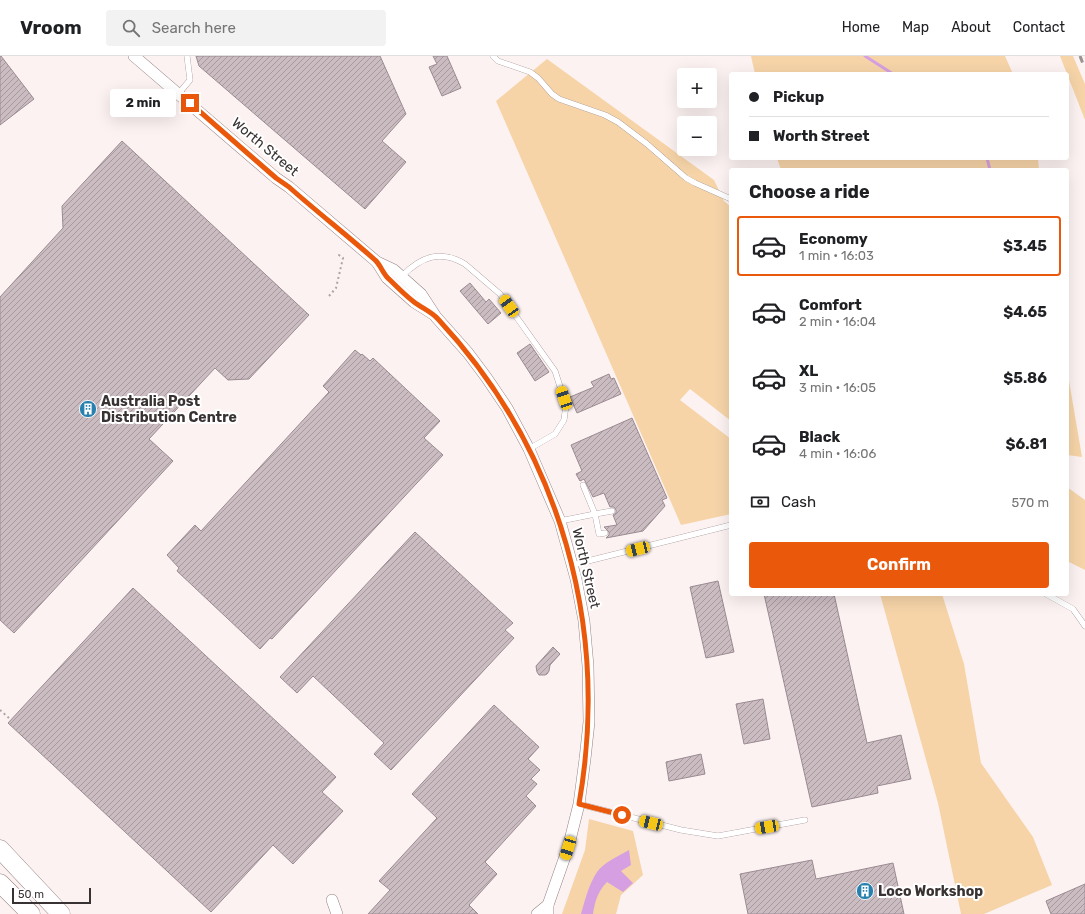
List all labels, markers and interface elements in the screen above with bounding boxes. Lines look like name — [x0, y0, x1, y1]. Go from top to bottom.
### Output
search box — [106, 10, 386, 46]
text: Vroom — [20, 16, 82, 39]
icon: search — [120, 17, 142, 39]
text: Search here — [152, 19, 236, 37]
text: Home — [842, 19, 880, 36]
text: Map — [902, 19, 929, 36]
text: About — [951, 19, 991, 36]
text: Contact — [1013, 19, 1065, 36]
map controls — [677, 68, 717, 156]
button: + — [677, 68, 717, 108]
text: Pickup — [773, 88, 824, 106]
callout: 2 min — [110, 89, 176, 117]
route end — [181, 94, 199, 112]
text: 2 min — [125, 95, 161, 110]
street label: Worth Street — [228, 114, 302, 180]
button: − — [677, 116, 717, 156]
text: Worth Street — [773, 127, 870, 145]
text: Choose a ride — [749, 181, 870, 203]
icon: car — [751, 228, 787, 264]
text: Economy — [799, 230, 868, 248]
text: $3.45 — [1003, 237, 1047, 255]
text: 1 min · 16:03 — [799, 248, 874, 263]
car — [497, 293, 521, 319]
icon: car — [751, 294, 787, 330]
text: Comfort — [799, 296, 862, 314]
text: $4.65 — [1003, 303, 1047, 321]
text: 2 min · 16:04 — [799, 314, 876, 329]
icon: car — [751, 360, 787, 396]
text: XL — [799, 362, 818, 380]
text: $5.86 — [1003, 369, 1047, 387]
text: 3 min · 16:05 — [799, 380, 876, 395]
car — [554, 385, 574, 411]
place label: Australia Post Distribution Centre — [101, 393, 237, 426]
building icon: Australia Post Distribution Centre — [78, 399, 98, 419]
icon: car — [751, 426, 787, 462]
text: Black — [799, 428, 840, 446]
text: $6.81 — [1005, 435, 1047, 453]
text: 4 min · 16:06 — [799, 446, 876, 461]
icon: cash — [749, 491, 771, 513]
text: Cash — [781, 493, 816, 511]
text: 570 m — [1012, 495, 1049, 510]
street label: Worth Street — [568, 526, 604, 610]
car — [625, 540, 651, 558]
button: Confirm — [749, 542, 1049, 588]
route start — [613, 806, 631, 824]
car — [638, 814, 664, 832]
car — [754, 819, 780, 835]
car — [559, 835, 577, 861]
building icon: Loco Workshop — [855, 881, 875, 901]
place label: Loco Workshop — [878, 883, 983, 900]
scale bar — [12, 886, 91, 905]
text: 50 m — [18, 888, 44, 901]

